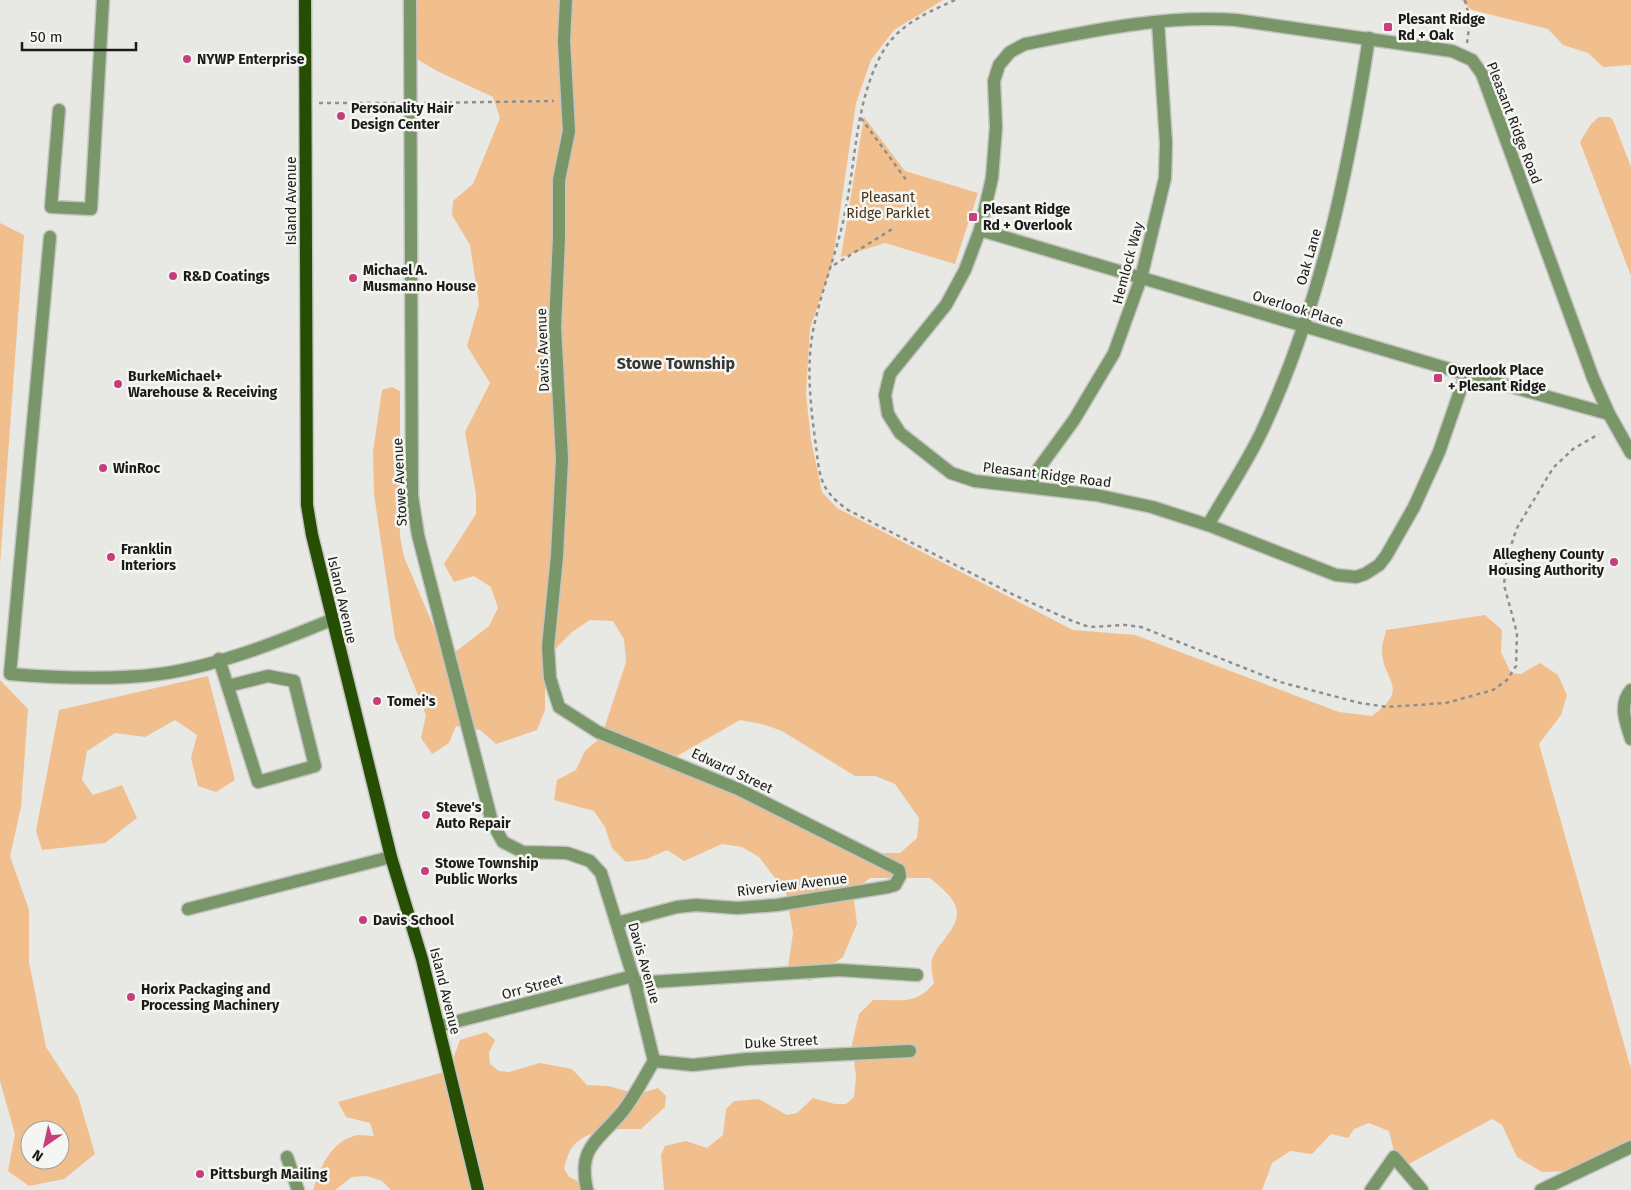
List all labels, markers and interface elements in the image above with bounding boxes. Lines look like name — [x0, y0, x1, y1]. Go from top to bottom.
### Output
place label: Plesant Ridge Rd + Oak — [1398, 11, 1486, 44]
scale bar — [22, 20, 136, 52]
marker: Plesant Ridge Rd + Oak — [1382, 21, 1394, 33]
text: 50 m — [30, 28, 63, 46]
place label: NYWP Enterprise — [197, 51, 305, 68]
marker: NYWP Enterprise — [181, 53, 193, 65]
street label: Pleasant Ridge Road — [1483, 60, 1545, 186]
place label: Personality Hair Design Center — [351, 100, 454, 133]
marker: Personality Hair Design Center — [335, 110, 347, 122]
street label: Island Avenue — [283, 156, 300, 246]
park label: Pleasant Ridge Parklet — [846, 189, 931, 222]
place label: Plesant Ridge Rd + Overlook — [983, 201, 1072, 234]
marker: Plesant Ridge Rd + Overlook — [967, 211, 979, 223]
street label: Hemlock Way — [1109, 220, 1147, 306]
street label: Oak Lane — [1293, 227, 1325, 287]
place label: Michael A. Musmanno House — [363, 262, 476, 295]
place label: R&D Coatings — [183, 268, 270, 285]
marker: R&D Coatings — [167, 270, 179, 282]
marker: Michael A. Musmanno House — [347, 272, 359, 284]
street label: Overlook Place — [1250, 287, 1346, 331]
street label: Davis Avenue — [533, 308, 553, 392]
district label: Stowe Township — [617, 354, 735, 373]
place label: Overlook Place + Plesant Ridge — [1448, 362, 1546, 395]
place label: BurkeMichael+ Warehouse & Receiving — [128, 368, 278, 401]
marker: Overlook Place + Plesant Ridge — [1432, 372, 1444, 384]
marker: BurkeMichael+ Warehouse & Receiving — [112, 378, 124, 390]
street label: Stowe Avenue — [389, 437, 411, 527]
street label: Pleasant Ridge Road — [982, 459, 1112, 491]
place label: WinRoc — [113, 460, 160, 477]
marker: WinRoc — [97, 462, 109, 474]
place label: Franklin Interiors — [121, 541, 176, 574]
place label: Allegheny County Housing Authority — [1489, 546, 1605, 579]
marker: Franklin Interiors — [105, 551, 117, 563]
street label: Island Avenue — [324, 555, 360, 645]
marker: Allegheny County Housing Authority — [1608, 556, 1620, 568]
place label: Tomei's — [387, 693, 436, 710]
marker: Tomei's — [371, 695, 383, 707]
street label: Edward Street — [688, 745, 776, 798]
place label: Steve's Auto Repair — [435, 799, 511, 832]
marker: Steve's Auto Repair — [420, 809, 432, 821]
place label: Stowe Township Public Works — [435, 855, 539, 888]
marker: Stowe Township Public Works — [419, 865, 431, 877]
street label: Riverview Avenue — [736, 870, 848, 900]
place label: Davis School — [373, 912, 455, 929]
marker: Davis School — [357, 914, 369, 926]
street label: Davis Avenue — [624, 920, 664, 1006]
street label: Island Avenue — [426, 946, 464, 1036]
street label: Orr Street — [500, 970, 565, 1003]
place label: Horix Packaging and Processing Machinery — [141, 981, 280, 1014]
marker: Horix Packaging and Processing Machinery — [125, 991, 137, 1003]
street label: Duke Street — [744, 1032, 819, 1052]
north arrow — [20, 1120, 70, 1170]
text: N — [29, 1146, 47, 1165]
place label: Pittsburgh Mailing — [210, 1166, 328, 1183]
marker: Pittsburgh Mailing — [194, 1168, 206, 1180]

